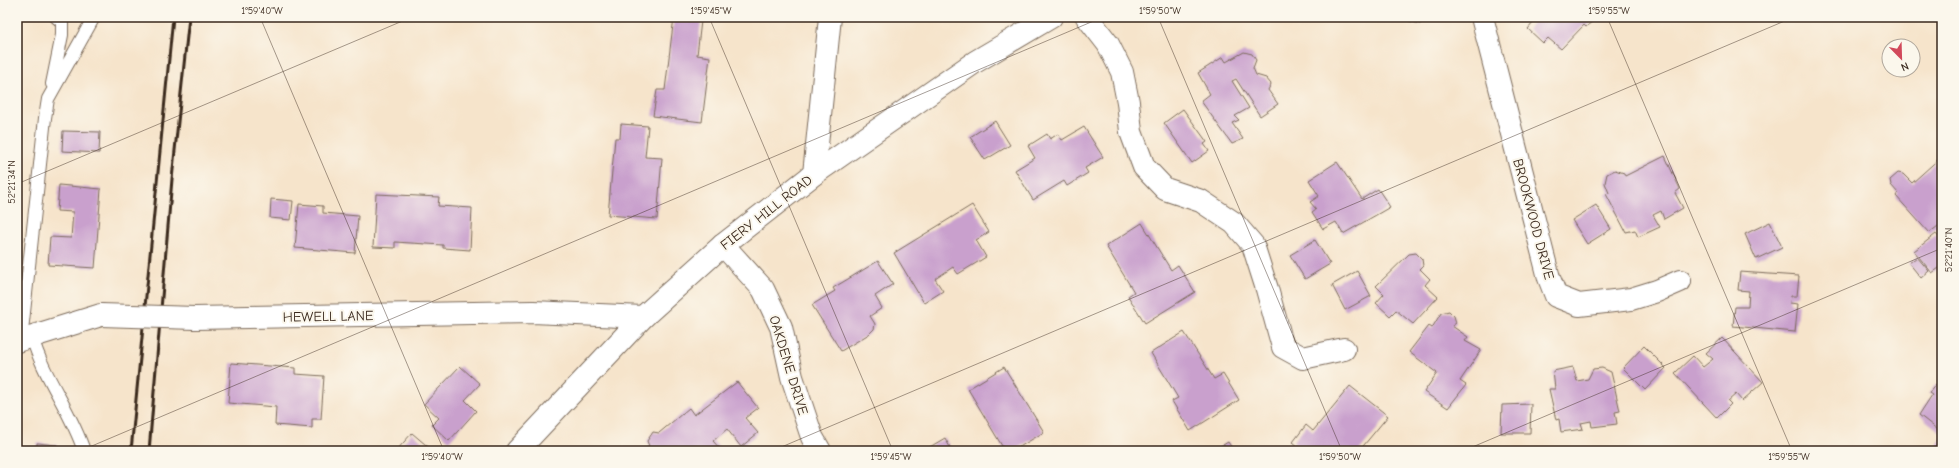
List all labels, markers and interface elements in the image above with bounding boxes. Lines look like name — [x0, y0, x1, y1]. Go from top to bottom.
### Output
text: 1°59'40"W — [241, 5, 283, 17]
text: 1°59'45"W — [691, 5, 732, 17]
text: 1°59'50"W — [1139, 5, 1181, 17]
text: 1°59'55"W — [1588, 5, 1630, 17]
north arrow — [1881, 38, 1921, 78]
text: N — [1899, 59, 1911, 74]
street label: BROOKWOOD DRIVE — [1509, 157, 1558, 281]
text: 52°21'34"N — [6, 160, 18, 204]
street label: FIERY HILL ROAD — [717, 171, 816, 254]
text: 52°21'40"N — [1943, 228, 1955, 272]
street label: HEWELL LANE — [283, 307, 373, 326]
street label: OAKDENE DRIVE — [765, 313, 812, 417]
text: 1°59'40"W — [421, 451, 463, 463]
text: 1°59'45"W — [871, 451, 912, 463]
text: 1°59'50"W — [1319, 451, 1361, 463]
text: 1°59'55"W — [1768, 451, 1810, 463]

